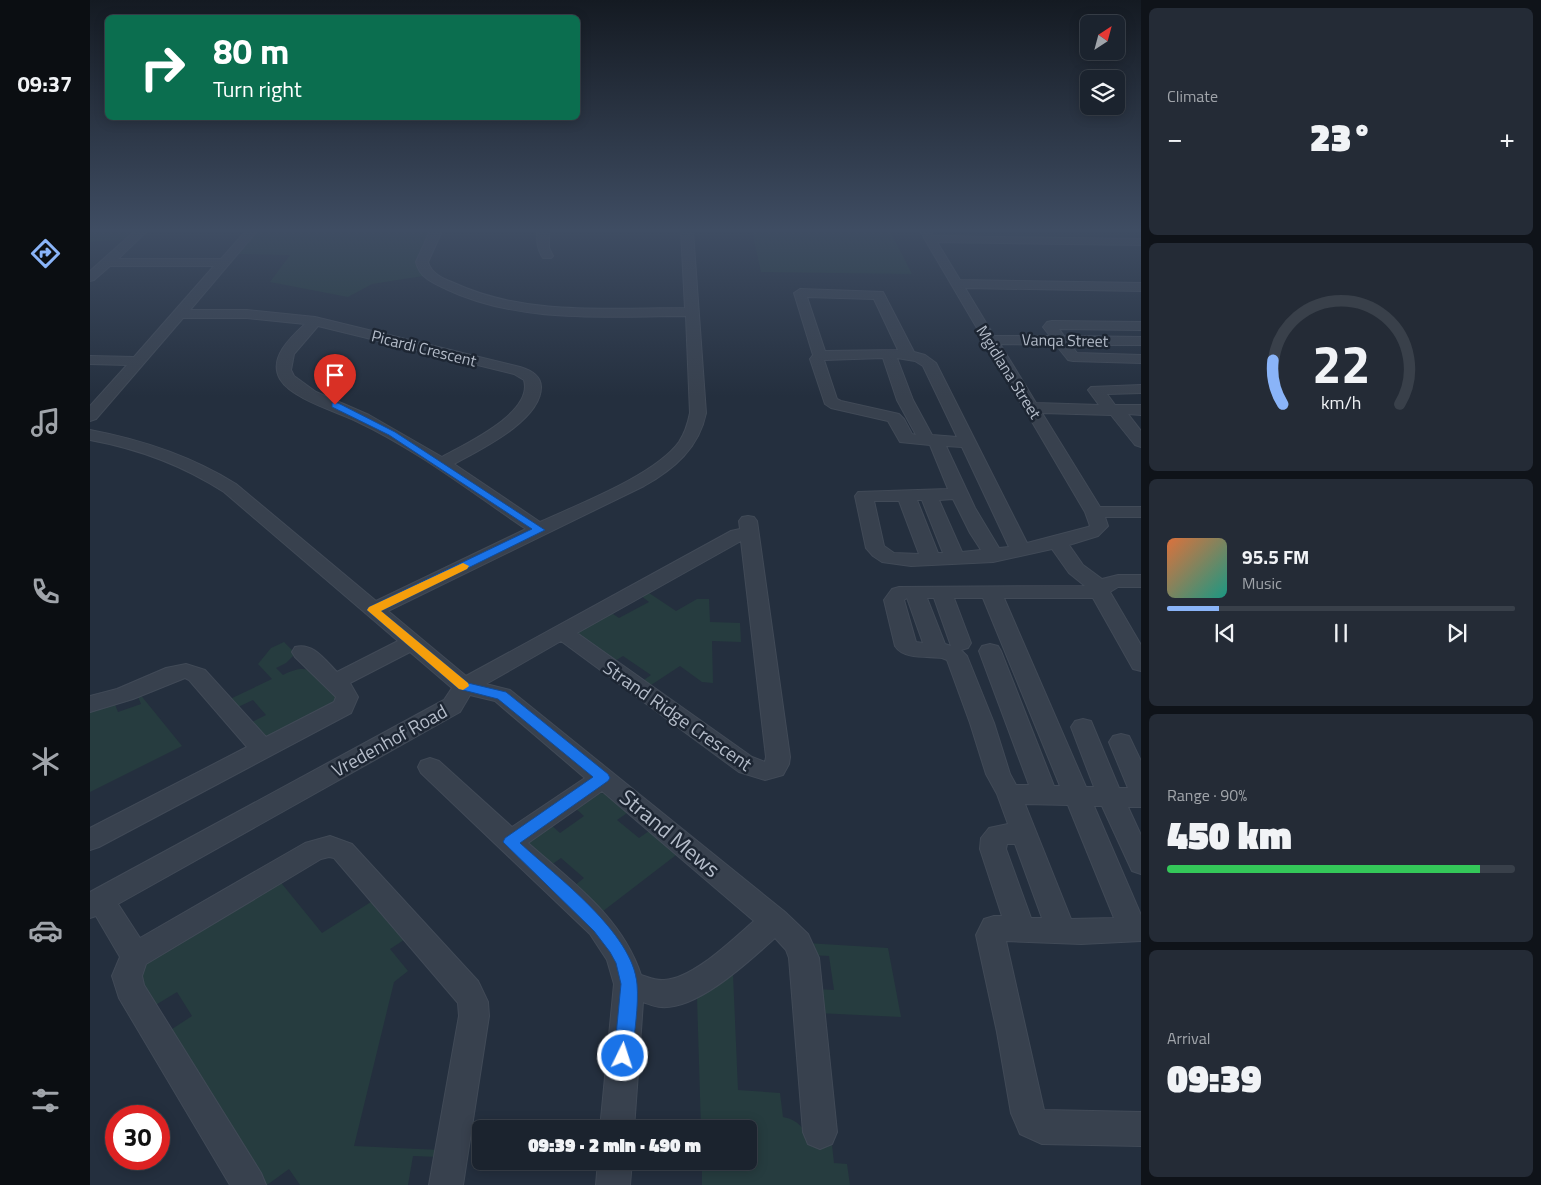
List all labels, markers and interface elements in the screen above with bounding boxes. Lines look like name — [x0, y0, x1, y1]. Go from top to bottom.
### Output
north arrow — [1080, 15, 1125, 60]
map controls — [1080, 15, 1125, 115]
text: 80 m — [213, 24, 289, 78]
icon: right — [130, 35, 195, 100]
text: 09:37 — [18, 67, 72, 101]
button: layers — [1080, 70, 1125, 115]
text: Turn right — [213, 72, 302, 106]
text: Climate — [1167, 84, 1218, 108]
text: 23° — [1310, 108, 1372, 166]
text: − — [1167, 116, 1183, 159]
text: + — [1499, 116, 1515, 159]
icon: directions — [28, 236, 63, 271]
street label: Mgidlana Street — [971, 320, 1048, 424]
street label: Picardi Crescent — [369, 323, 479, 373]
text: 22 — [1312, 324, 1370, 403]
street label: Vanqa Street — [1021, 327, 1109, 353]
pin — [314, 354, 356, 405]
icon: arrive — [321, 361, 349, 389]
text: km/h — [1321, 389, 1361, 416]
icon: music — [28, 405, 63, 440]
text: 95.5 FM — [1242, 542, 1309, 571]
text: Music — [1242, 571, 1282, 595]
icon: phone — [28, 574, 63, 609]
icon: previous — [1211, 619, 1239, 647]
icon: pause — [1327, 619, 1355, 647]
icon: next — [1443, 619, 1471, 647]
street label: Strand Ridge Crescent — [597, 653, 759, 778]
street label: Vredenhof Road — [326, 696, 452, 784]
icon: climate — [28, 744, 63, 779]
street label: Strand Mews — [612, 781, 728, 885]
text: Range · 90% — [1167, 783, 1247, 807]
text: 450 km — [1167, 806, 1292, 864]
icon: car — [28, 913, 63, 948]
text: Arrival — [1167, 1026, 1210, 1050]
position arrow — [596, 1029, 648, 1081]
text: 09:39 — [1167, 1049, 1262, 1107]
icon: filters — [28, 1083, 63, 1118]
speed limit sign: 30 — [105, 1105, 170, 1170]
text: 09:39 · 2 min · 490 m — [528, 1130, 701, 1159]

